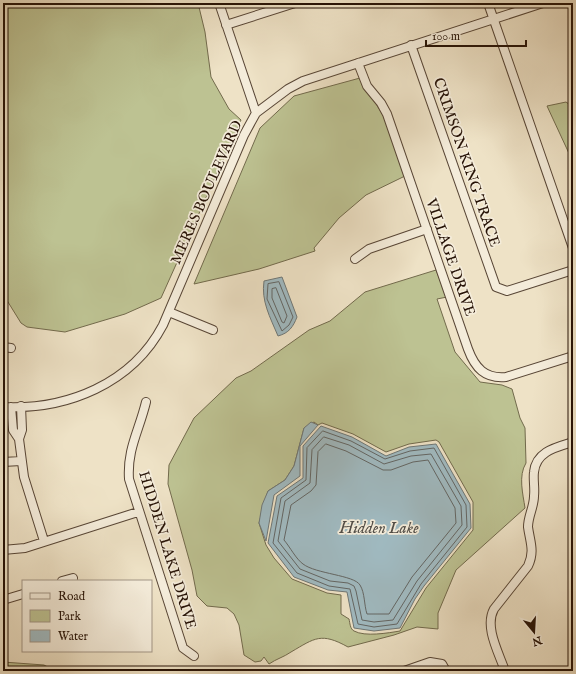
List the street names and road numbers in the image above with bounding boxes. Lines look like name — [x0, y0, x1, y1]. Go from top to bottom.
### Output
street label: CRIMSON KING TRACE — [429, 75, 504, 249]
street label: MERES BOULEVARD — [166, 117, 247, 267]
street label: VILLAGE DRIVE — [421, 195, 480, 318]
street label: HIDDEN LAKE DRIVE — [134, 469, 201, 632]

